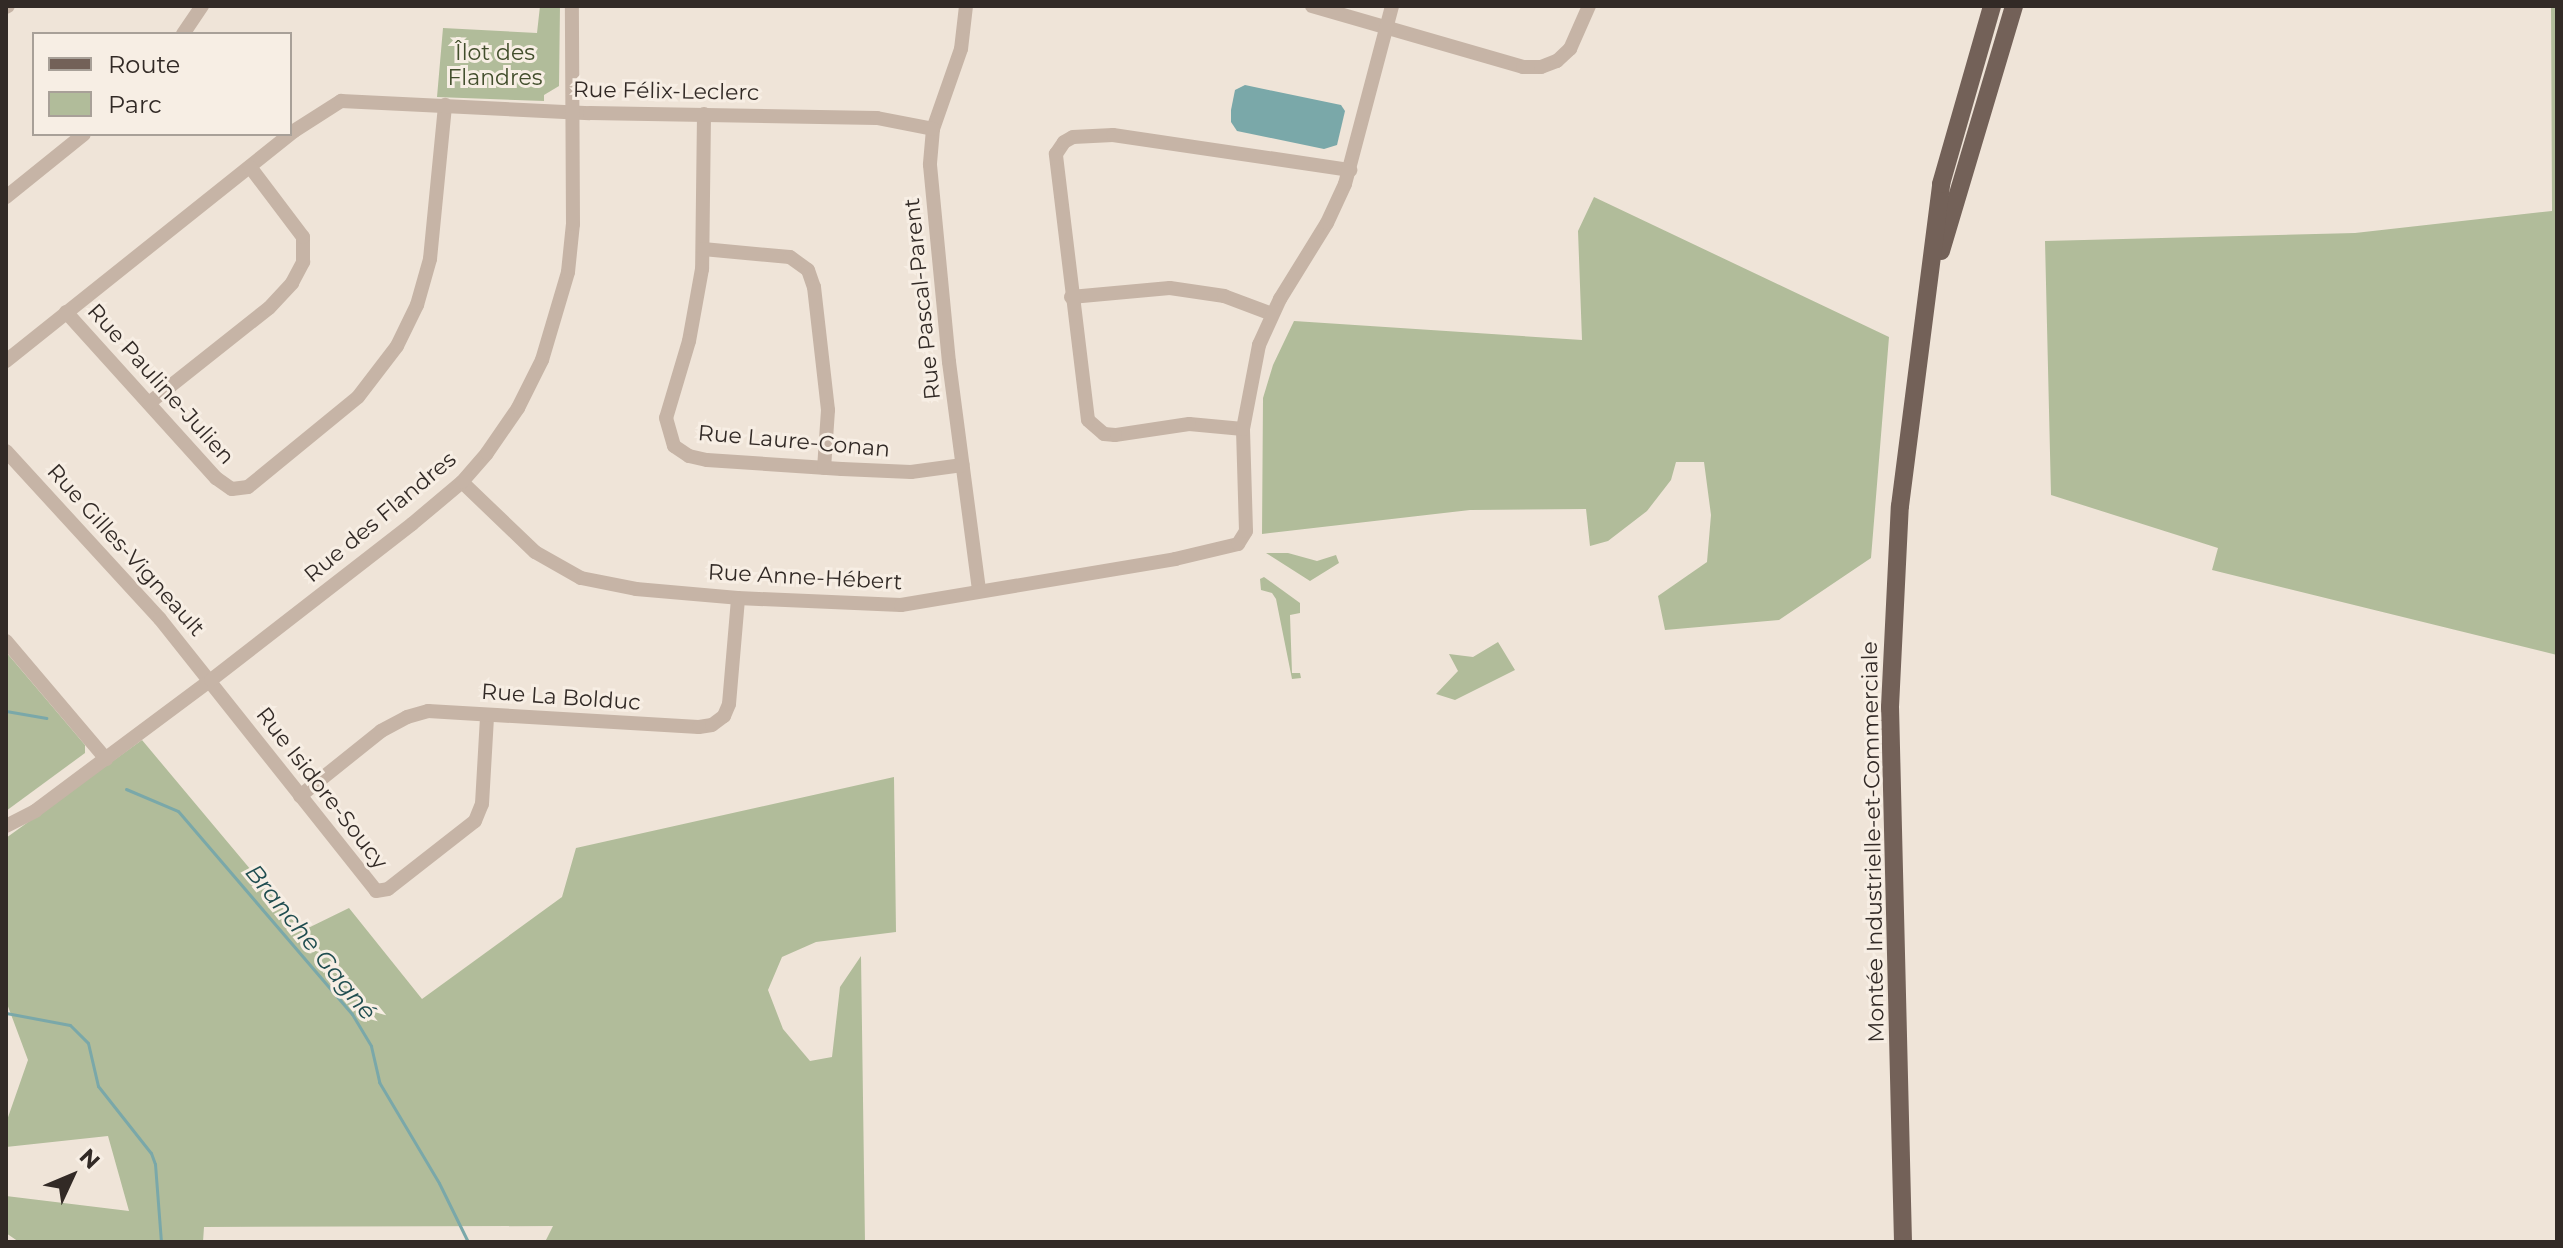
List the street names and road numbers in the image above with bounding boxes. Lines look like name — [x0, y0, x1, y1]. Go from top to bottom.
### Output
street label: Rue Félix-Leclerc — [573, 76, 759, 106]
street label: Rue Pascal-Parent — [898, 197, 946, 401]
street label: Rue Pauline-Julien — [82, 298, 240, 470]
street label: Rue Laure-Conan — [697, 419, 891, 463]
street label: Rue des Flandres — [299, 446, 461, 588]
street label: Rue Gilles-Vigneault — [42, 458, 210, 642]
street label: Rue Anne-Hébert — [707, 559, 903, 595]
street label: Montée Industrielle-et-Commerciale — [1856, 641, 1890, 1043]
street label: Rue La Bolduc — [480, 678, 642, 716]
street label: Rue Isidore-Soucy — [251, 702, 393, 874]

